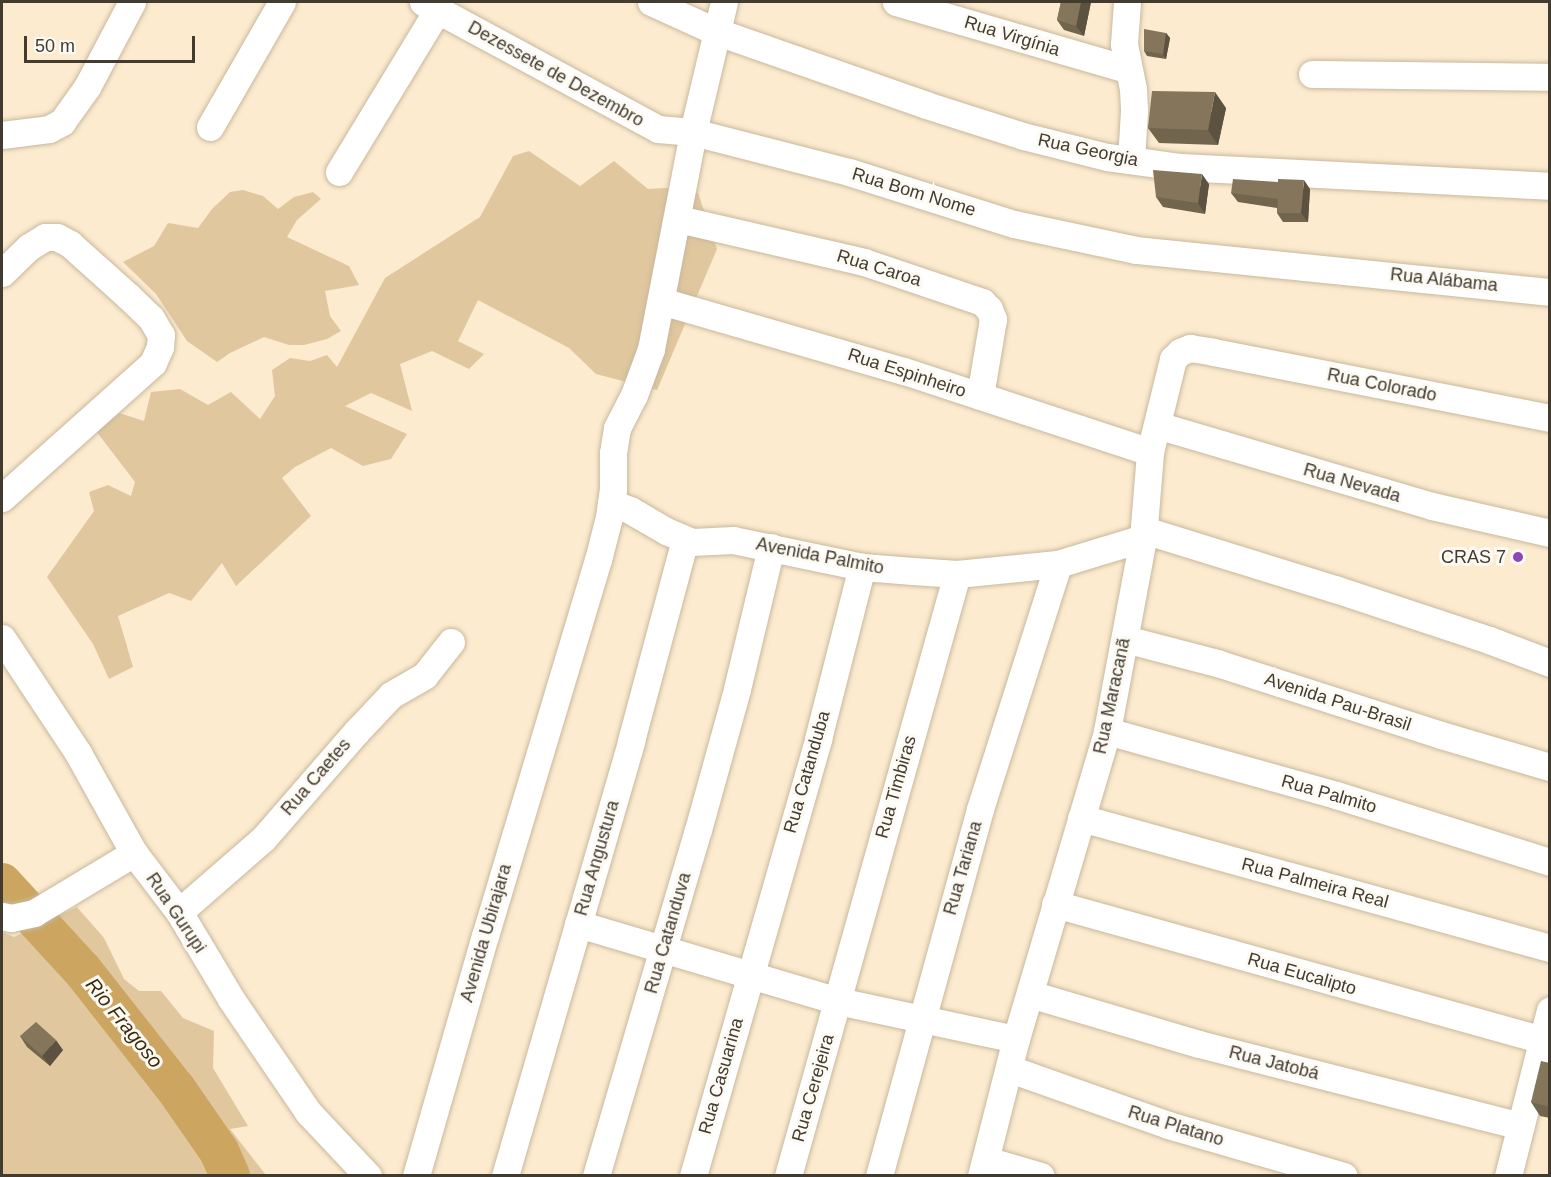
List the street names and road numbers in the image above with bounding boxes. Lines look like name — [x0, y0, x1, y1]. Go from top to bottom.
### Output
street label: Rua Virgínia — [962, 11, 1062, 61]
street label: Dezessete de Dezembro — [464, 17, 648, 131]
street label: Rua Georgia — [1036, 129, 1140, 171]
street label: Rua Bom Nome — [850, 163, 978, 221]
street label: Rua Caroa — [834, 245, 924, 291]
street label: Rua Alábama — [1389, 264, 1499, 296]
street label: Rua Espinheiro — [845, 344, 969, 402]
street label: Rua Colorado — [1325, 364, 1439, 406]
street label: Rua Nevada — [1301, 459, 1403, 507]
street label: Avenida Palmito — [754, 533, 886, 579]
street label: Rua Maracanã — [1089, 636, 1135, 756]
street label: Avenida Pau-Brasil — [1262, 668, 1414, 736]
street label: Rua Catanduba — [779, 708, 835, 836]
street label: Rua Timbiras — [871, 733, 921, 841]
street label: Rua Caetes — [277, 734, 355, 820]
street label: Rua Palmito — [1279, 770, 1379, 818]
street label: Rua Angustura — [570, 797, 624, 919]
street label: Rua Tariana — [939, 818, 987, 918]
street label: Rua Palmeira Real — [1239, 853, 1391, 913]
street label: Avenida Ubirajara — [456, 861, 516, 1005]
street label: Rua Gurupi — [141, 869, 211, 957]
street label: Rua Catanduva — [640, 870, 696, 996]
street label: Rua Eucalipto — [1245, 948, 1359, 1000]
street label: Rua Casuarina — [694, 1015, 748, 1137]
street label: Rua Cerejeira — [787, 1032, 839, 1144]
street label: Rua Jatobá — [1227, 1041, 1321, 1085]
street label: Rua Platano — [1125, 1101, 1227, 1151]

